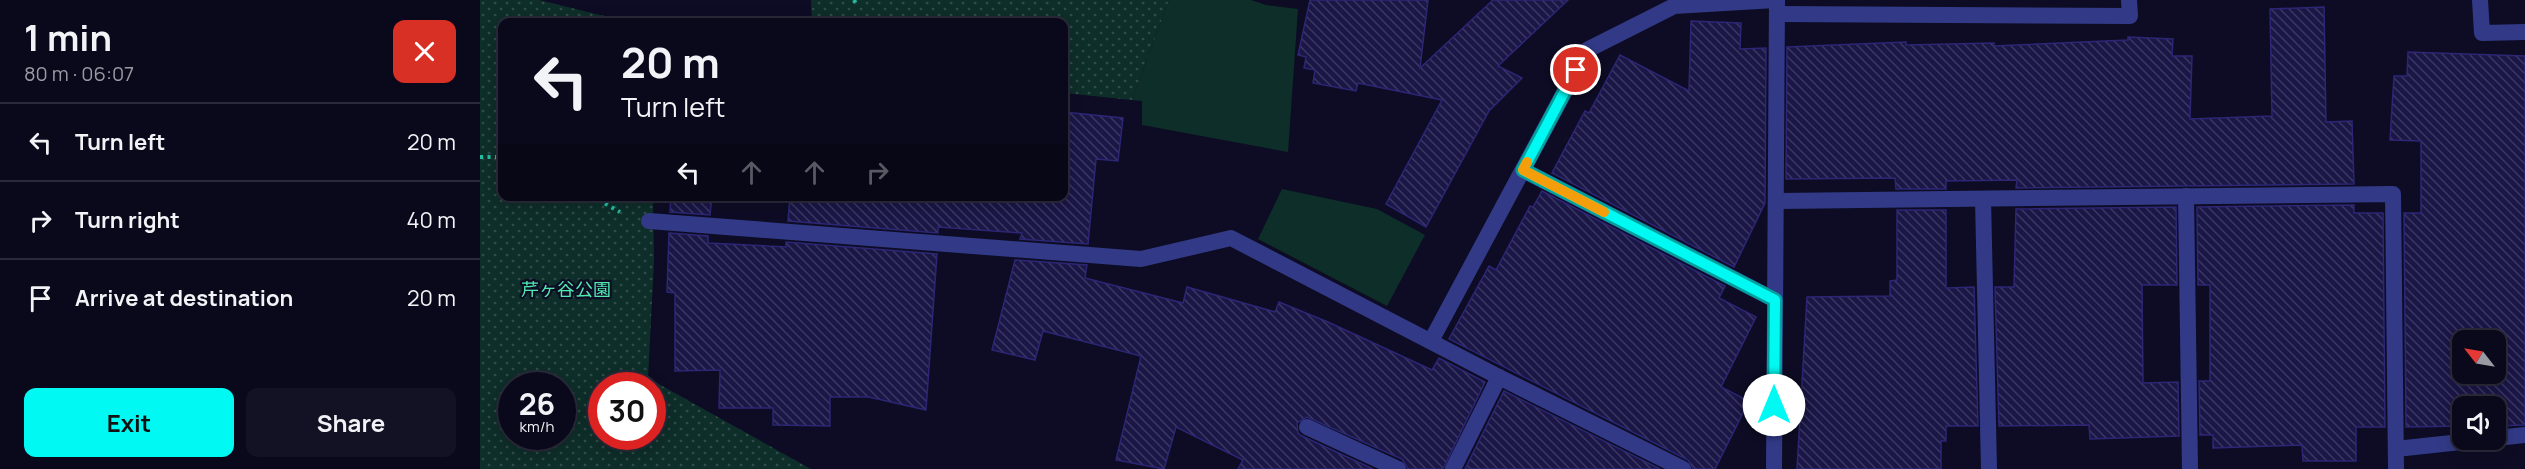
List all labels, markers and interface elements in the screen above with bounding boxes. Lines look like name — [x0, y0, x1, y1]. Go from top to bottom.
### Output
text: 1 min — [24, 13, 112, 62]
button: close — [393, 20, 456, 83]
text: 20 m — [621, 33, 720, 91]
icon: left — [522, 42, 600, 120]
pin — [1550, 44, 1601, 95]
icon: arrive — [1559, 53, 1592, 86]
text: 80 m · 06:07 — [24, 60, 134, 87]
text: Turn left — [621, 88, 725, 125]
icon: left — [24, 126, 57, 159]
text: Turn left — [75, 127, 165, 157]
text: 20 m — [407, 127, 456, 157]
icon: left — [672, 156, 705, 189]
icon: ahead — [735, 156, 768, 189]
icon: ahead — [798, 156, 831, 189]
icon: right — [861, 156, 894, 189]
icon: right — [24, 204, 57, 237]
text: Turn right — [75, 205, 180, 235]
text: 40 m — [407, 205, 456, 235]
park label: 芹ヶ谷公園 — [521, 277, 611, 301]
icon: arrive — [24, 282, 57, 315]
text: Arrive at destination — [75, 283, 293, 313]
text: 20 m — [407, 283, 456, 313]
north arrow — [2452, 330, 2506, 384]
map controls — [2452, 330, 2506, 450]
speed limit sign: 30 — [588, 372, 666, 450]
position arrow — [1742, 373, 1806, 437]
text: 26 — [519, 383, 555, 424]
button: Exit — [24, 388, 234, 457]
button: Share — [246, 388, 456, 457]
button: sound — [2452, 396, 2506, 450]
text: km/h — [520, 416, 554, 437]

